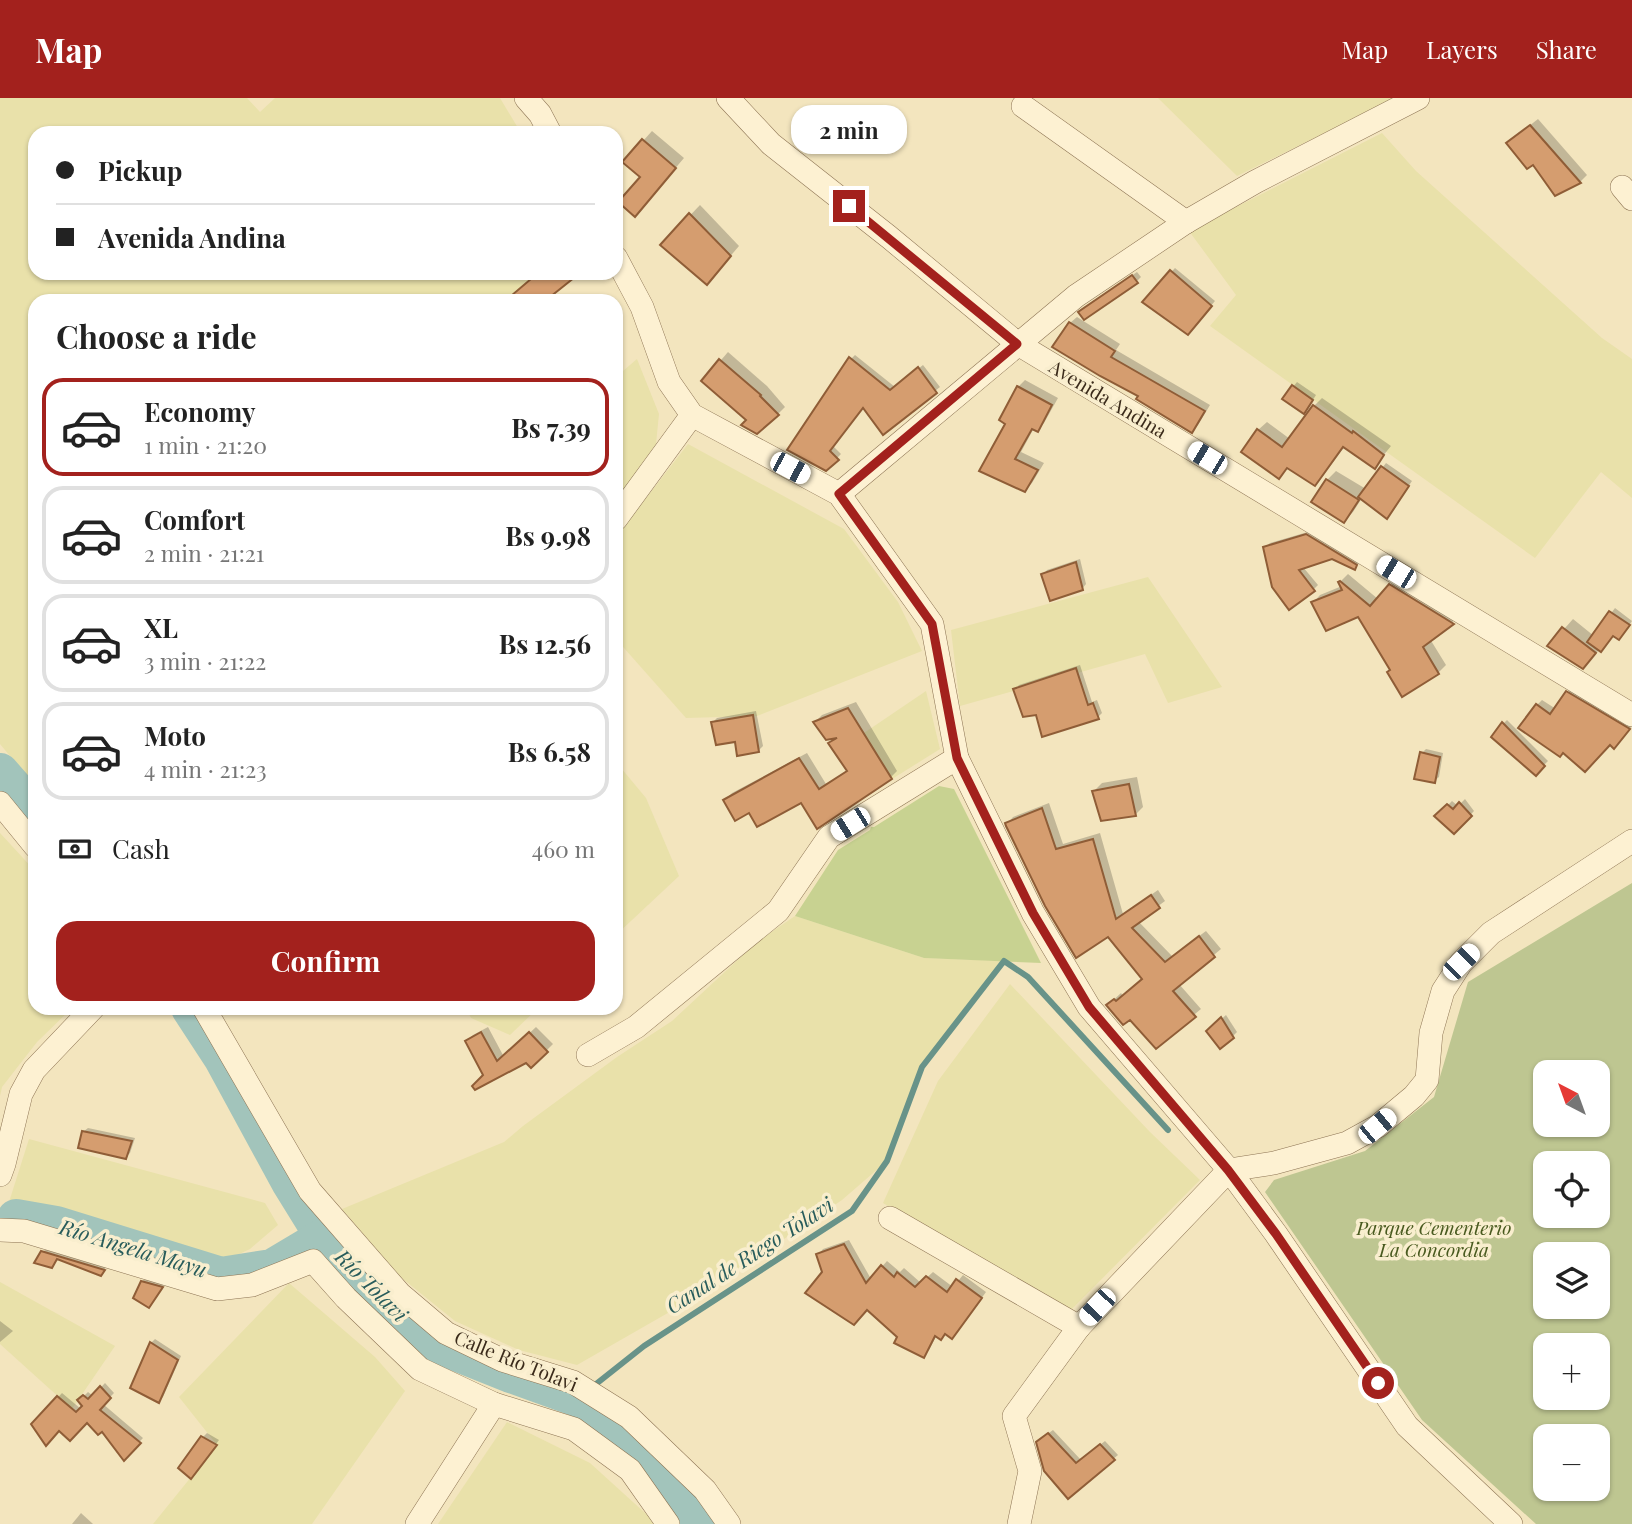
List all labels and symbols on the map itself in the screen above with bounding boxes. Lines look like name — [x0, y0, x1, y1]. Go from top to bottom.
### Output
callout: 2 min — [791, 105, 907, 154]
route end — [833, 190, 865, 222]
street label: Avenida Andina — [1044, 352, 1173, 444]
car — [1184, 438, 1231, 478]
car — [767, 449, 814, 487]
car — [1373, 552, 1420, 592]
car — [827, 804, 874, 844]
car — [1439, 940, 1484, 984]
north arrow — [1533, 1060, 1610, 1138]
car — [1355, 1104, 1400, 1148]
water label: Canal de Riego Tolavi — [660, 1189, 839, 1319]
water label: Río Angela Mayu — [56, 1211, 211, 1283]
park label: Parque Cementerio La Concordia — [1355, 1214, 1512, 1262]
water label: Río Tolavi — [329, 1242, 415, 1327]
car — [1075, 1284, 1120, 1330]
street label: Calle Río Tolavi — [451, 1323, 582, 1397]
route start — [1362, 1367, 1394, 1399]

